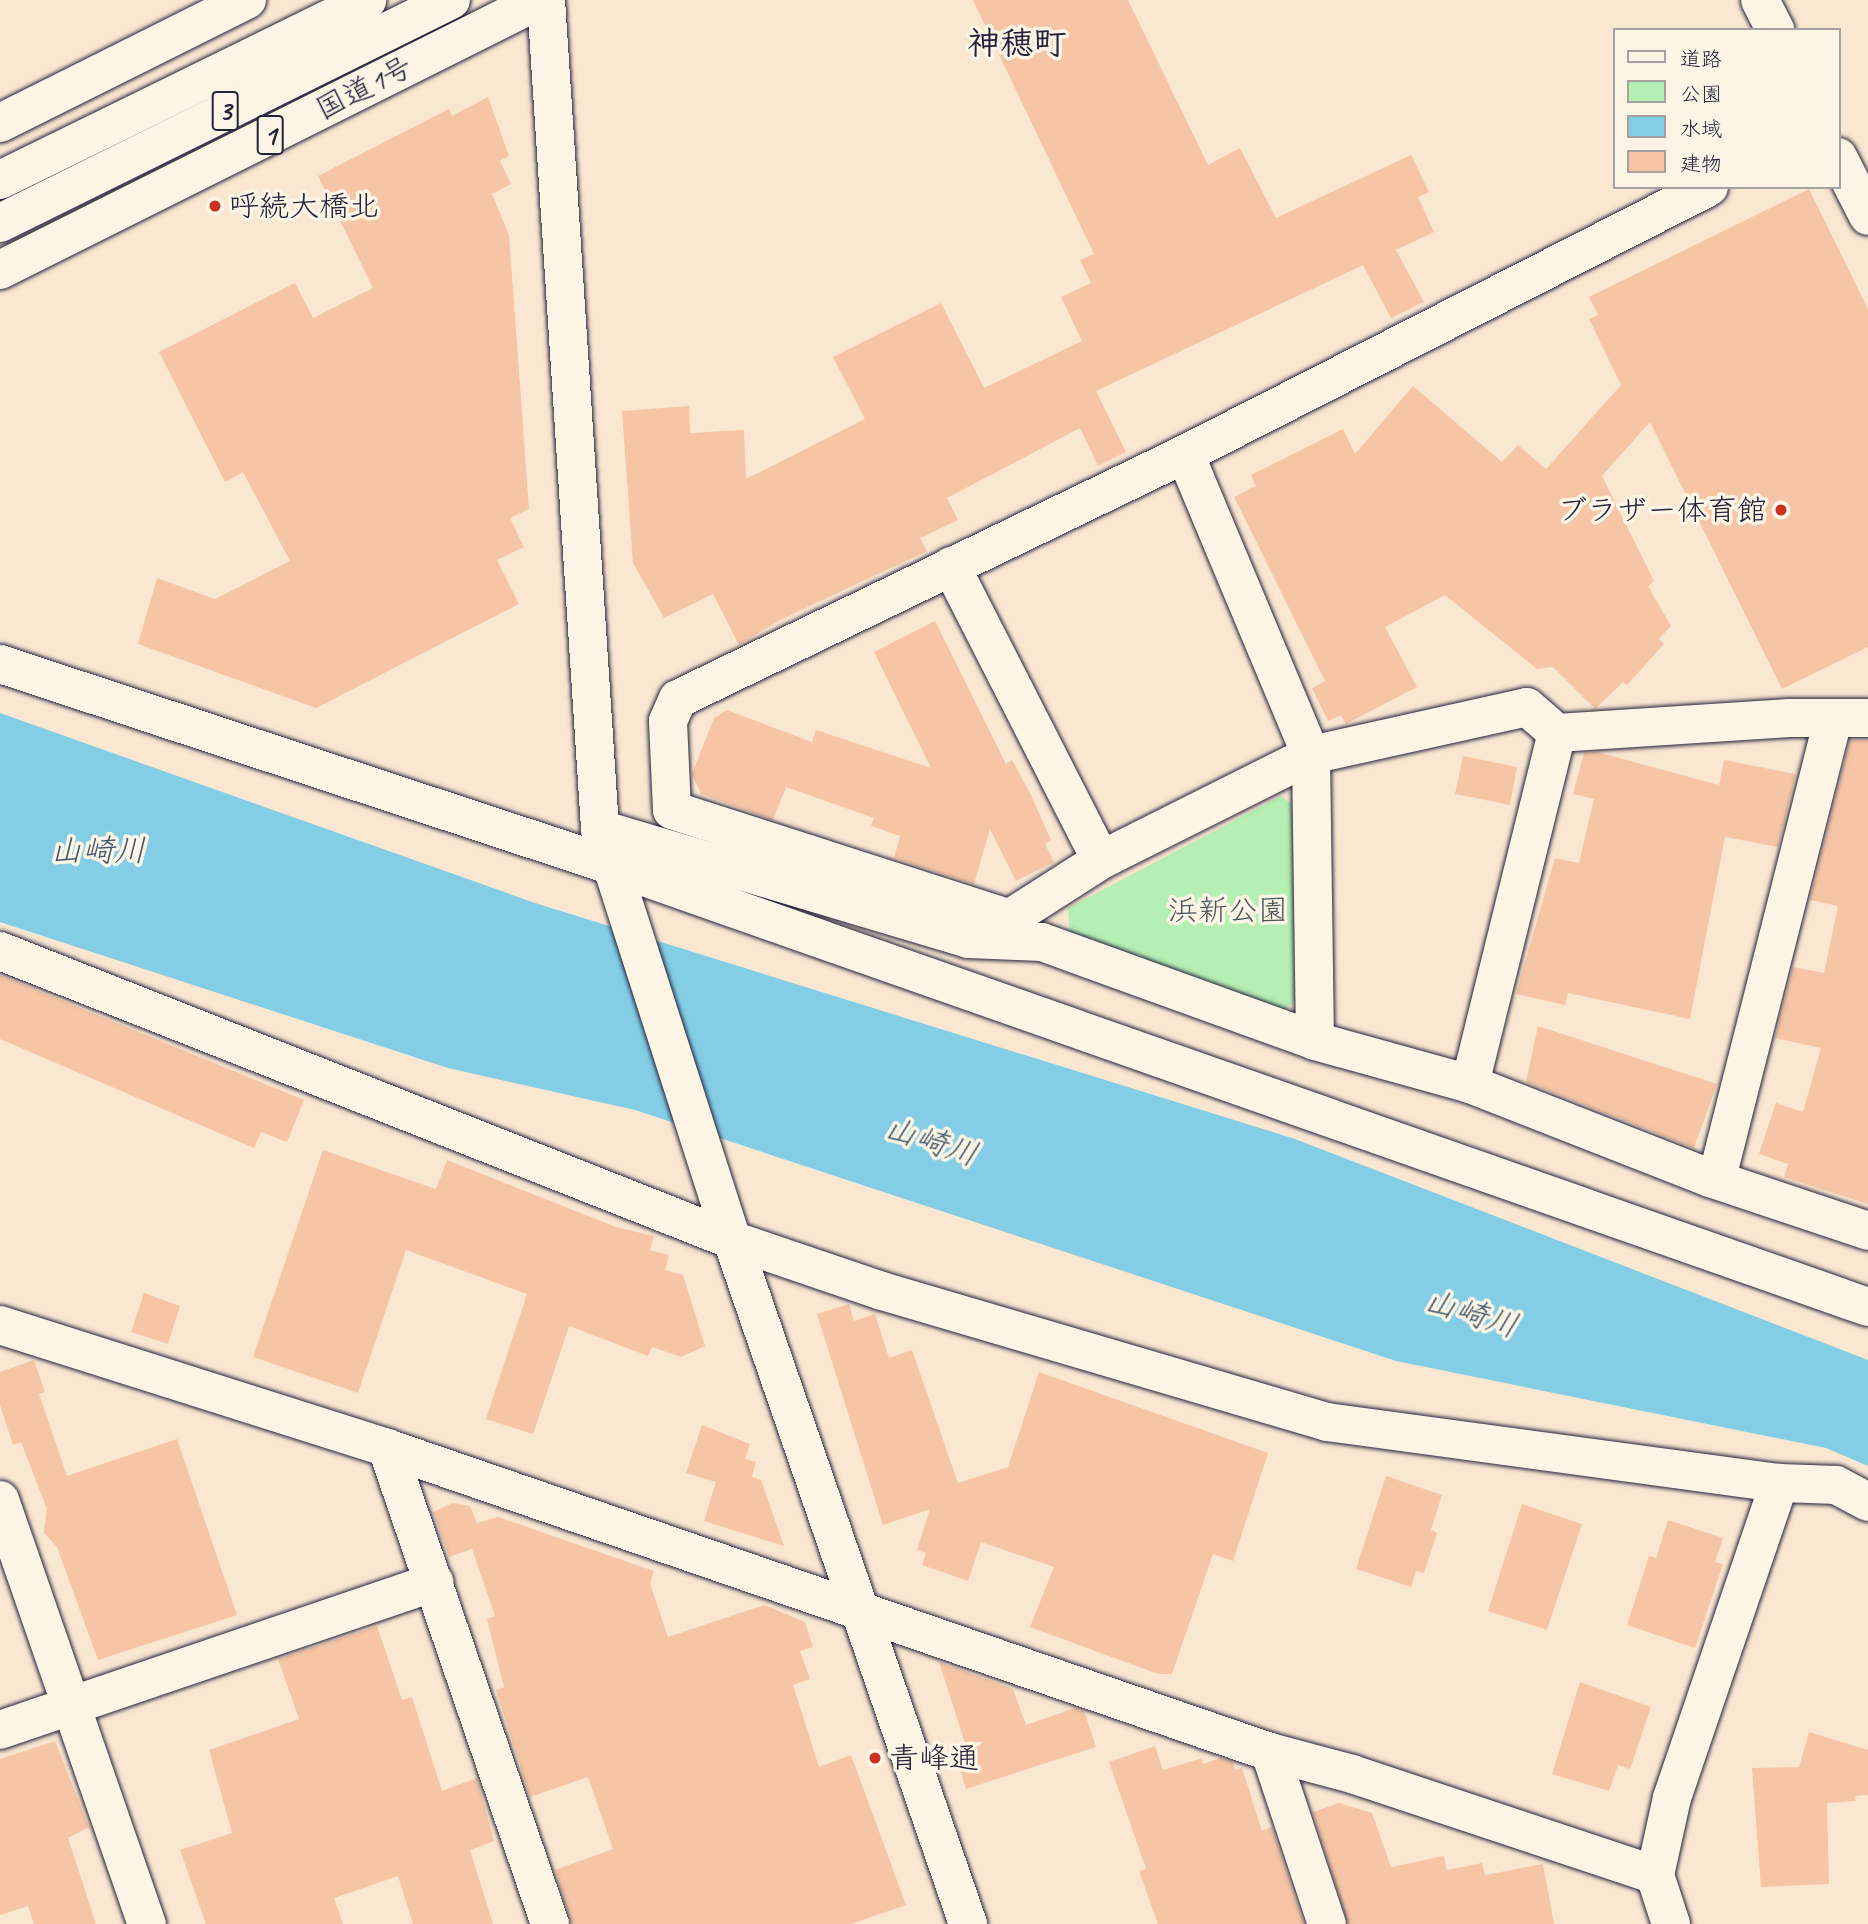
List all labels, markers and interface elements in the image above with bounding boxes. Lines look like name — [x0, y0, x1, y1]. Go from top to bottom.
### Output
district label: 神穂町 — [968, 24, 1066, 64]
legend — [1612, 28, 1840, 189]
text: 道路 — [1680, 46, 1722, 72]
street label: 国道1号 — [310, 48, 418, 128]
text: 公園 — [1680, 81, 1722, 107]
road number: 3 — [211, 86, 239, 136]
road number: 1 — [256, 110, 284, 160]
text: 水域 — [1680, 116, 1722, 142]
text: 建物 — [1680, 151, 1722, 177]
place label: 呼続大橋北 — [229, 188, 379, 224]
marker: 呼続大橋北 — [207, 198, 223, 214]
place label: ブラザー体育館 — [1557, 492, 1767, 528]
marker: ブラザー体育館 — [1773, 502, 1789, 518]
water label: 山崎川 — [50, 832, 146, 870]
park label: 浜新公園 — [1168, 892, 1288, 928]
water label: 山崎川 — [879, 1109, 983, 1175]
water label: 山崎川 — [1419, 1282, 1523, 1346]
place label: 青峰通 — [889, 1740, 979, 1776]
marker: 青峰通 — [867, 1750, 883, 1766]

